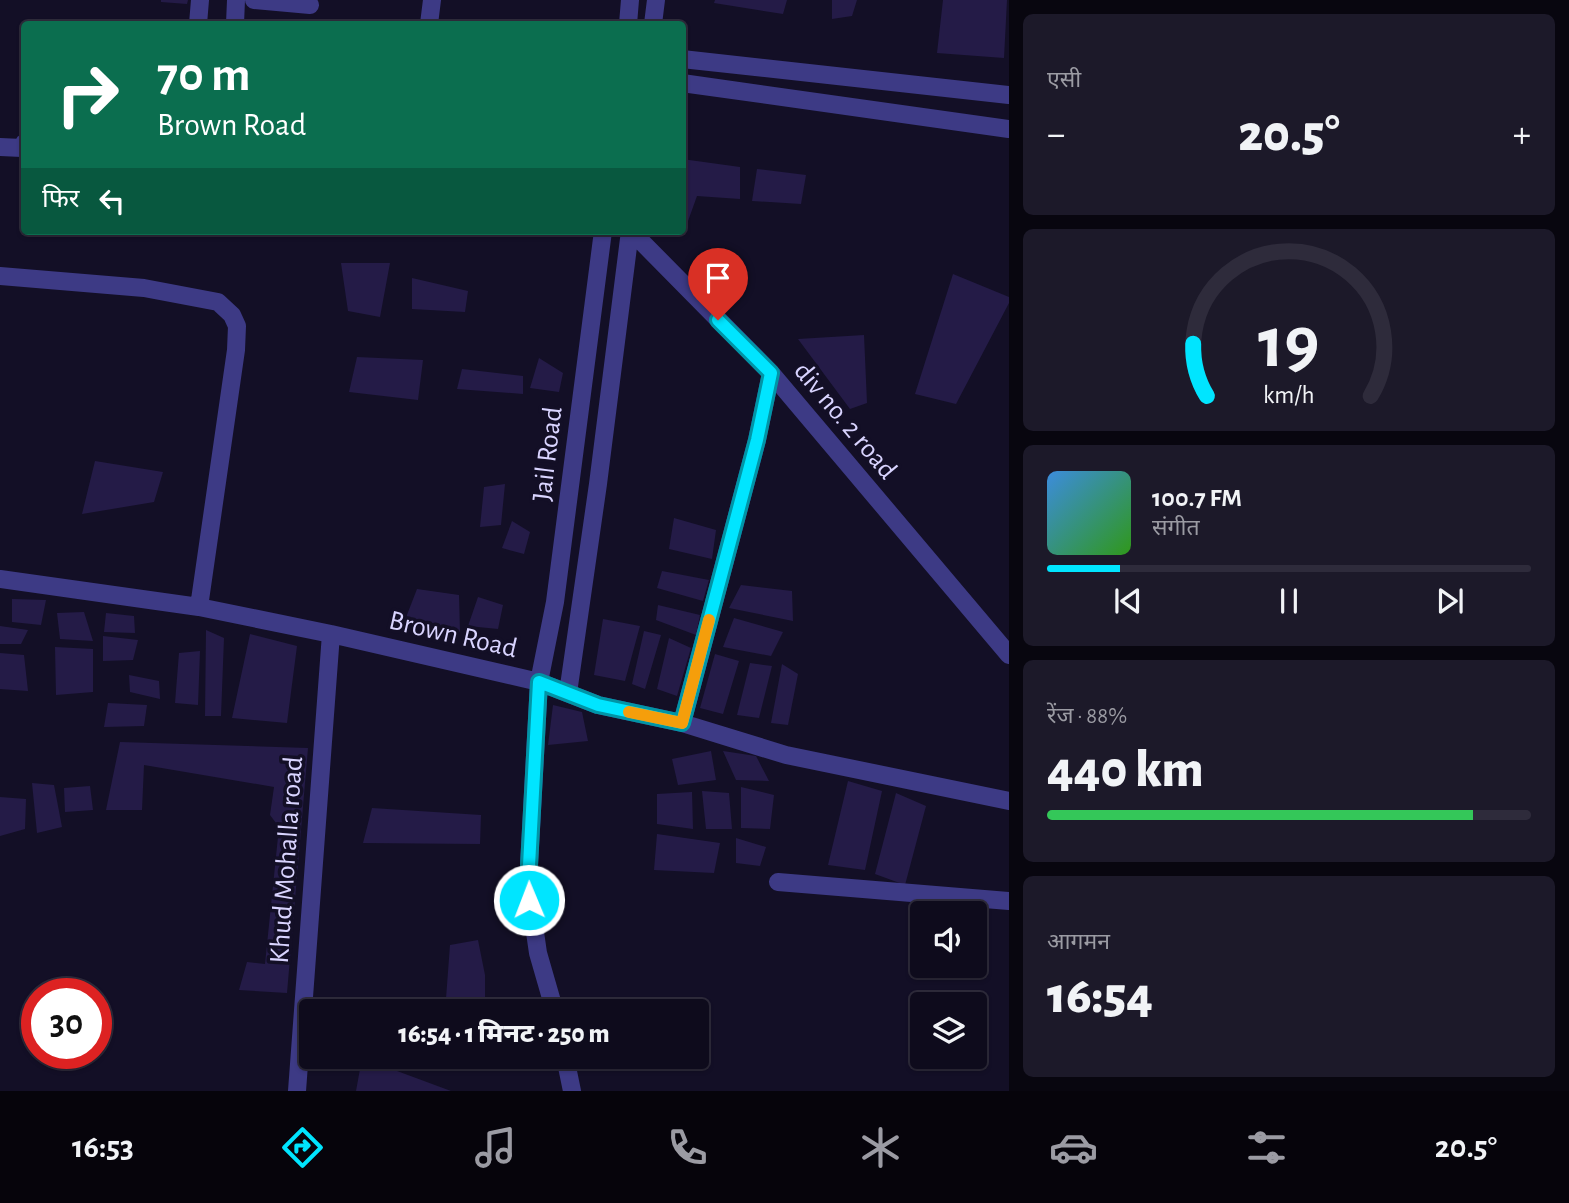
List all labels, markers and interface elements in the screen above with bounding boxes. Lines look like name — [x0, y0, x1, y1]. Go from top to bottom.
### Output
icon: right — [42, 49, 133, 140]
text: 70 m — [157, 51, 251, 100]
text: एसी — [1047, 69, 1081, 92]
text: 20.5° — [1238, 108, 1340, 160]
text: Brown Road — [157, 109, 306, 141]
text: − — [1047, 116, 1065, 154]
text: + — [1513, 116, 1531, 154]
icon: left — [93, 182, 131, 220]
text: फिर — [42, 186, 79, 212]
pin — [688, 248, 748, 320]
icon: arrive — [699, 259, 737, 297]
text: 19 — [1258, 309, 1320, 382]
street label: div no. 2 road — [788, 357, 902, 485]
text: km/h — [1263, 383, 1315, 408]
street label: Jail Road — [528, 405, 568, 503]
text: 100.7 FM — [1152, 485, 1242, 511]
text: संगीत — [1152, 517, 1200, 540]
icon: previous — [1109, 582, 1147, 620]
icon: pause — [1270, 582, 1308, 620]
icon: next — [1431, 582, 1469, 620]
street label: Brown Road — [386, 607, 520, 663]
text: रेंज · 88% — [1047, 705, 1127, 728]
text: 440 km — [1047, 744, 1204, 796]
street label: Khud Mohalla road — [266, 755, 308, 965]
position arrow — [492, 863, 566, 937]
map controls — [910, 901, 987, 1069]
button: sound — [910, 901, 987, 978]
text: आगमन — [1047, 931, 1110, 954]
text: 16:54 — [1047, 970, 1153, 1022]
speed limit sign: 30 — [21, 978, 112, 1069]
button: layers — [910, 992, 987, 1069]
text: 16:54 · 1 मिनट · 250 m — [398, 1021, 610, 1047]
icon: directions — [278, 1123, 327, 1172]
icon: music — [471, 1123, 520, 1172]
icon: phone — [663, 1123, 712, 1172]
icon: climate — [856, 1123, 905, 1172]
icon: car — [1049, 1123, 1098, 1172]
icon: filters — [1242, 1123, 1291, 1172]
text: 16:53 — [72, 1131, 134, 1163]
text: 20.5° — [1435, 1131, 1497, 1163]

